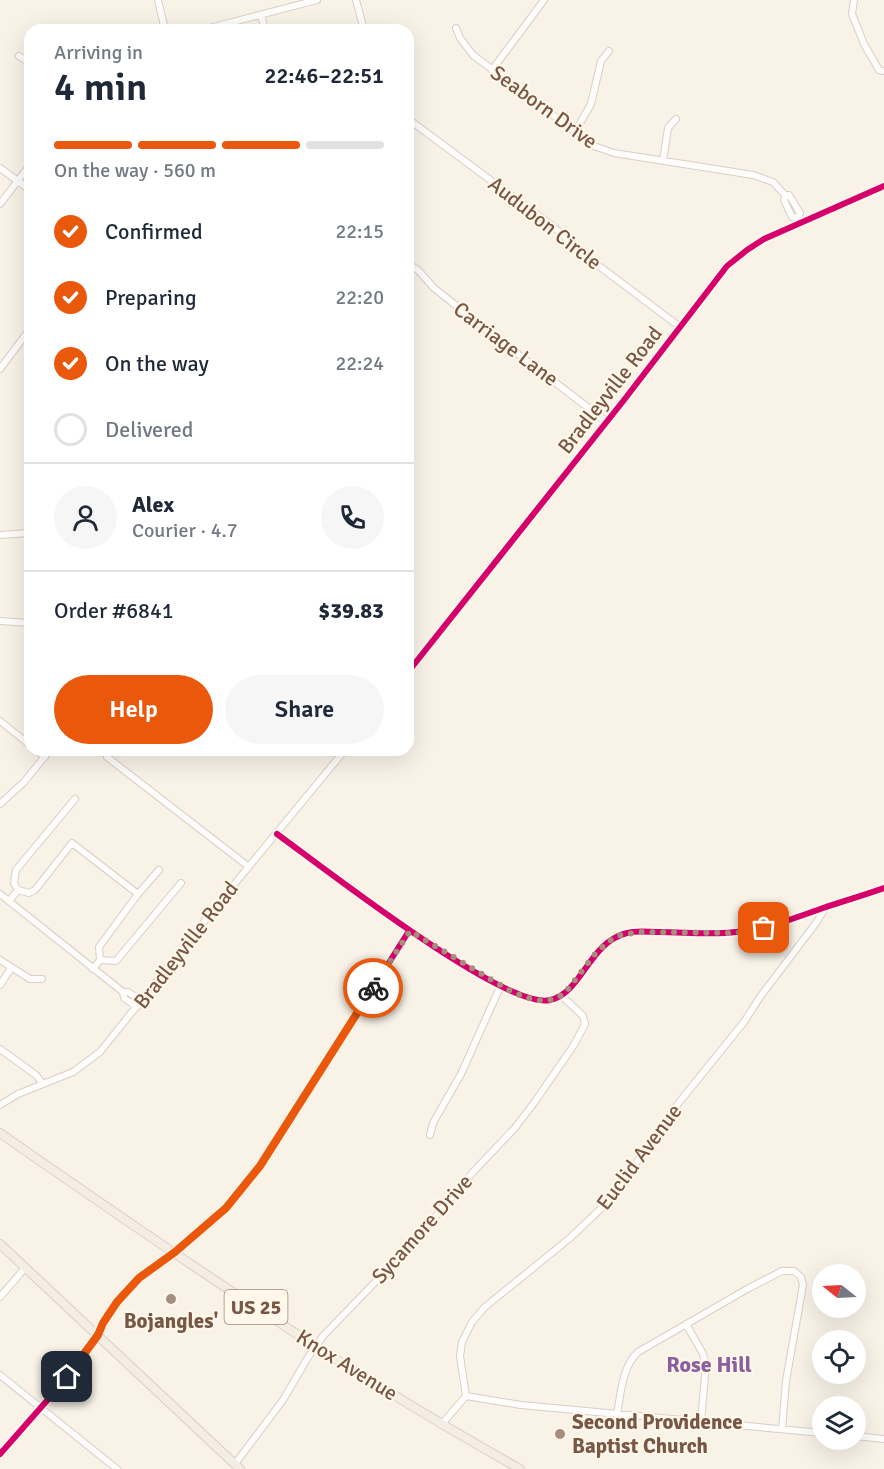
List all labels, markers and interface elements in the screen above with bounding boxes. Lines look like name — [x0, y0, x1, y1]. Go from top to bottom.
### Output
text: Arriving in — [54, 40, 143, 65]
street label: Seaborn Drive — [486, 60, 602, 154]
text: 22:46–22:51 — [265, 62, 384, 89]
text: 4 min — [54, 63, 147, 111]
text: On the way · 560 m — [54, 158, 216, 183]
street label: Audubon Circle — [483, 171, 607, 275]
icon: check — [54, 215, 87, 248]
text: Confirmed — [105, 218, 203, 245]
text: 22:15 — [335, 219, 384, 244]
icon: check — [54, 281, 87, 314]
text: Preparing — [105, 284, 197, 311]
text: 22:20 — [335, 285, 384, 310]
street label: Carriage Lane — [448, 296, 564, 392]
street label: Bradleyville Road — [552, 321, 668, 459]
icon: check — [54, 347, 87, 380]
text: On the way — [105, 350, 209, 377]
text: 22:24 — [335, 351, 384, 376]
text: Delivered — [105, 416, 193, 443]
button: person — [54, 486, 117, 549]
button: phone — [321, 486, 384, 549]
text: Alex — [132, 491, 174, 518]
text: Courier · 4.7 — [132, 518, 238, 543]
text: Order #6841 — [54, 597, 174, 624]
text: $39.83 — [318, 597, 384, 624]
button: Help — [54, 675, 213, 744]
button: Share — [225, 675, 384, 744]
street label: Bradleyville Road — [128, 876, 244, 1014]
pin — [738, 902, 789, 953]
icon: bag — [747, 911, 780, 944]
courier — [343, 958, 403, 1018]
icon: bike — [357, 972, 390, 1005]
street label: Euclid Avenue — [591, 1099, 687, 1215]
street label: Sycamore Drive — [366, 1169, 478, 1289]
north arrow — [812, 1264, 866, 1318]
map controls — [812, 1264, 866, 1450]
road number: US 25 — [224, 1290, 288, 1324]
marker: Bojangles' — [164, 1292, 178, 1306]
place label: Bojangles' — [124, 1308, 218, 1334]
street label: Knox Avenue — [292, 1324, 402, 1406]
button: locate — [812, 1330, 866, 1384]
pin — [41, 1351, 92, 1402]
district label: Rose Hill — [666, 1351, 752, 1378]
icon: home — [50, 1360, 83, 1393]
button: layers — [812, 1396, 866, 1450]
place label: Second Providence Baptist Church — [572, 1409, 743, 1459]
marker: Second Providence Baptist Church — [553, 1427, 567, 1441]

